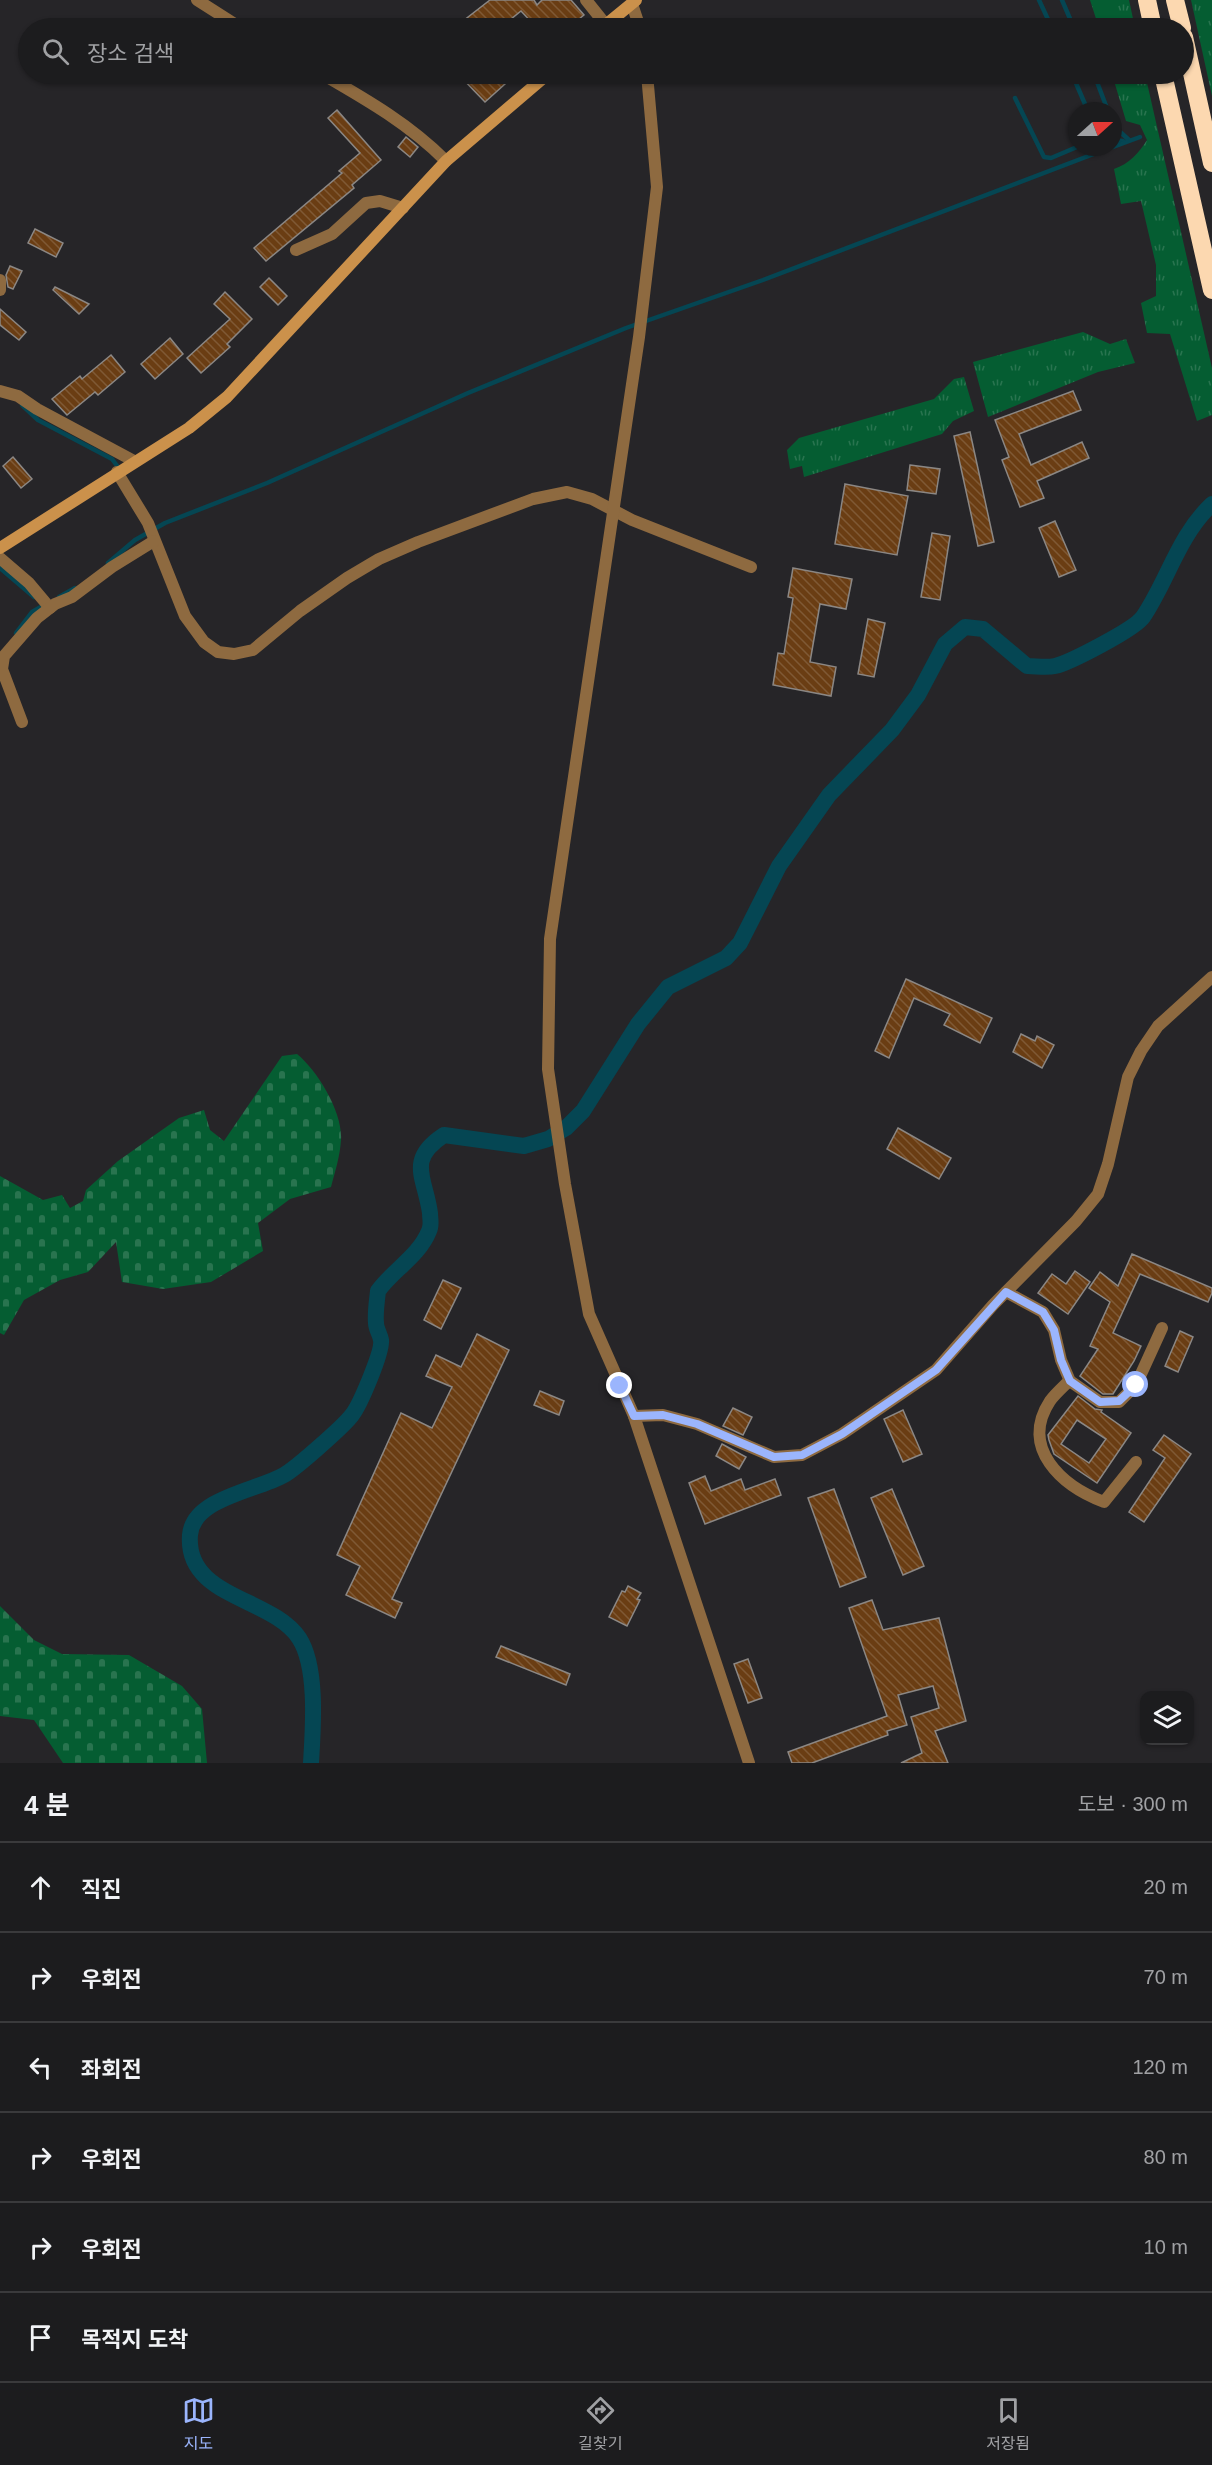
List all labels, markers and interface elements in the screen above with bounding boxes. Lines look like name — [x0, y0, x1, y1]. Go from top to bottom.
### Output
search box — [18, 18, 1194, 84]
icon: search — [39, 35, 72, 68]
text: 장소 검색 — [87, 41, 174, 66]
north arrow — [1068, 102, 1122, 156]
route start — [1122, 1371, 1148, 1397]
route end — [606, 1372, 632, 1398]
map controls — [1140, 1691, 1194, 1745]
button: layers — [1140, 1691, 1194, 1745]
text: 4 분 — [24, 1790, 70, 1820]
text: 도보 · 300 m — [1078, 1793, 1188, 1815]
icon: ahead — [24, 1871, 57, 1904]
text: 20 m — [1144, 1876, 1188, 1898]
text: 직진 — [81, 1877, 121, 1902]
icon: right — [24, 1961, 57, 1994]
text: 70 m — [1144, 1966, 1188, 1988]
text: 우회전 — [81, 1967, 142, 1992]
icon: left — [24, 2051, 57, 2084]
text: 120 m — [1132, 2056, 1188, 2078]
text: 좌회전 — [81, 2057, 142, 2082]
icon: right — [24, 2141, 57, 2174]
text: 80 m — [1144, 2146, 1188, 2168]
text: 우회전 — [81, 2147, 142, 2172]
icon: right — [24, 2231, 57, 2264]
text: 10 m — [1144, 2236, 1188, 2258]
text: 우회전 — [81, 2237, 142, 2262]
icon: arrive — [24, 2321, 57, 2354]
text: 목적지 도착 — [81, 2327, 188, 2352]
tab: 지도 — [182, 2394, 215, 2454]
tab: 길찾기 — [578, 2394, 622, 2454]
tab: 저장됨 — [986, 2394, 1030, 2454]

